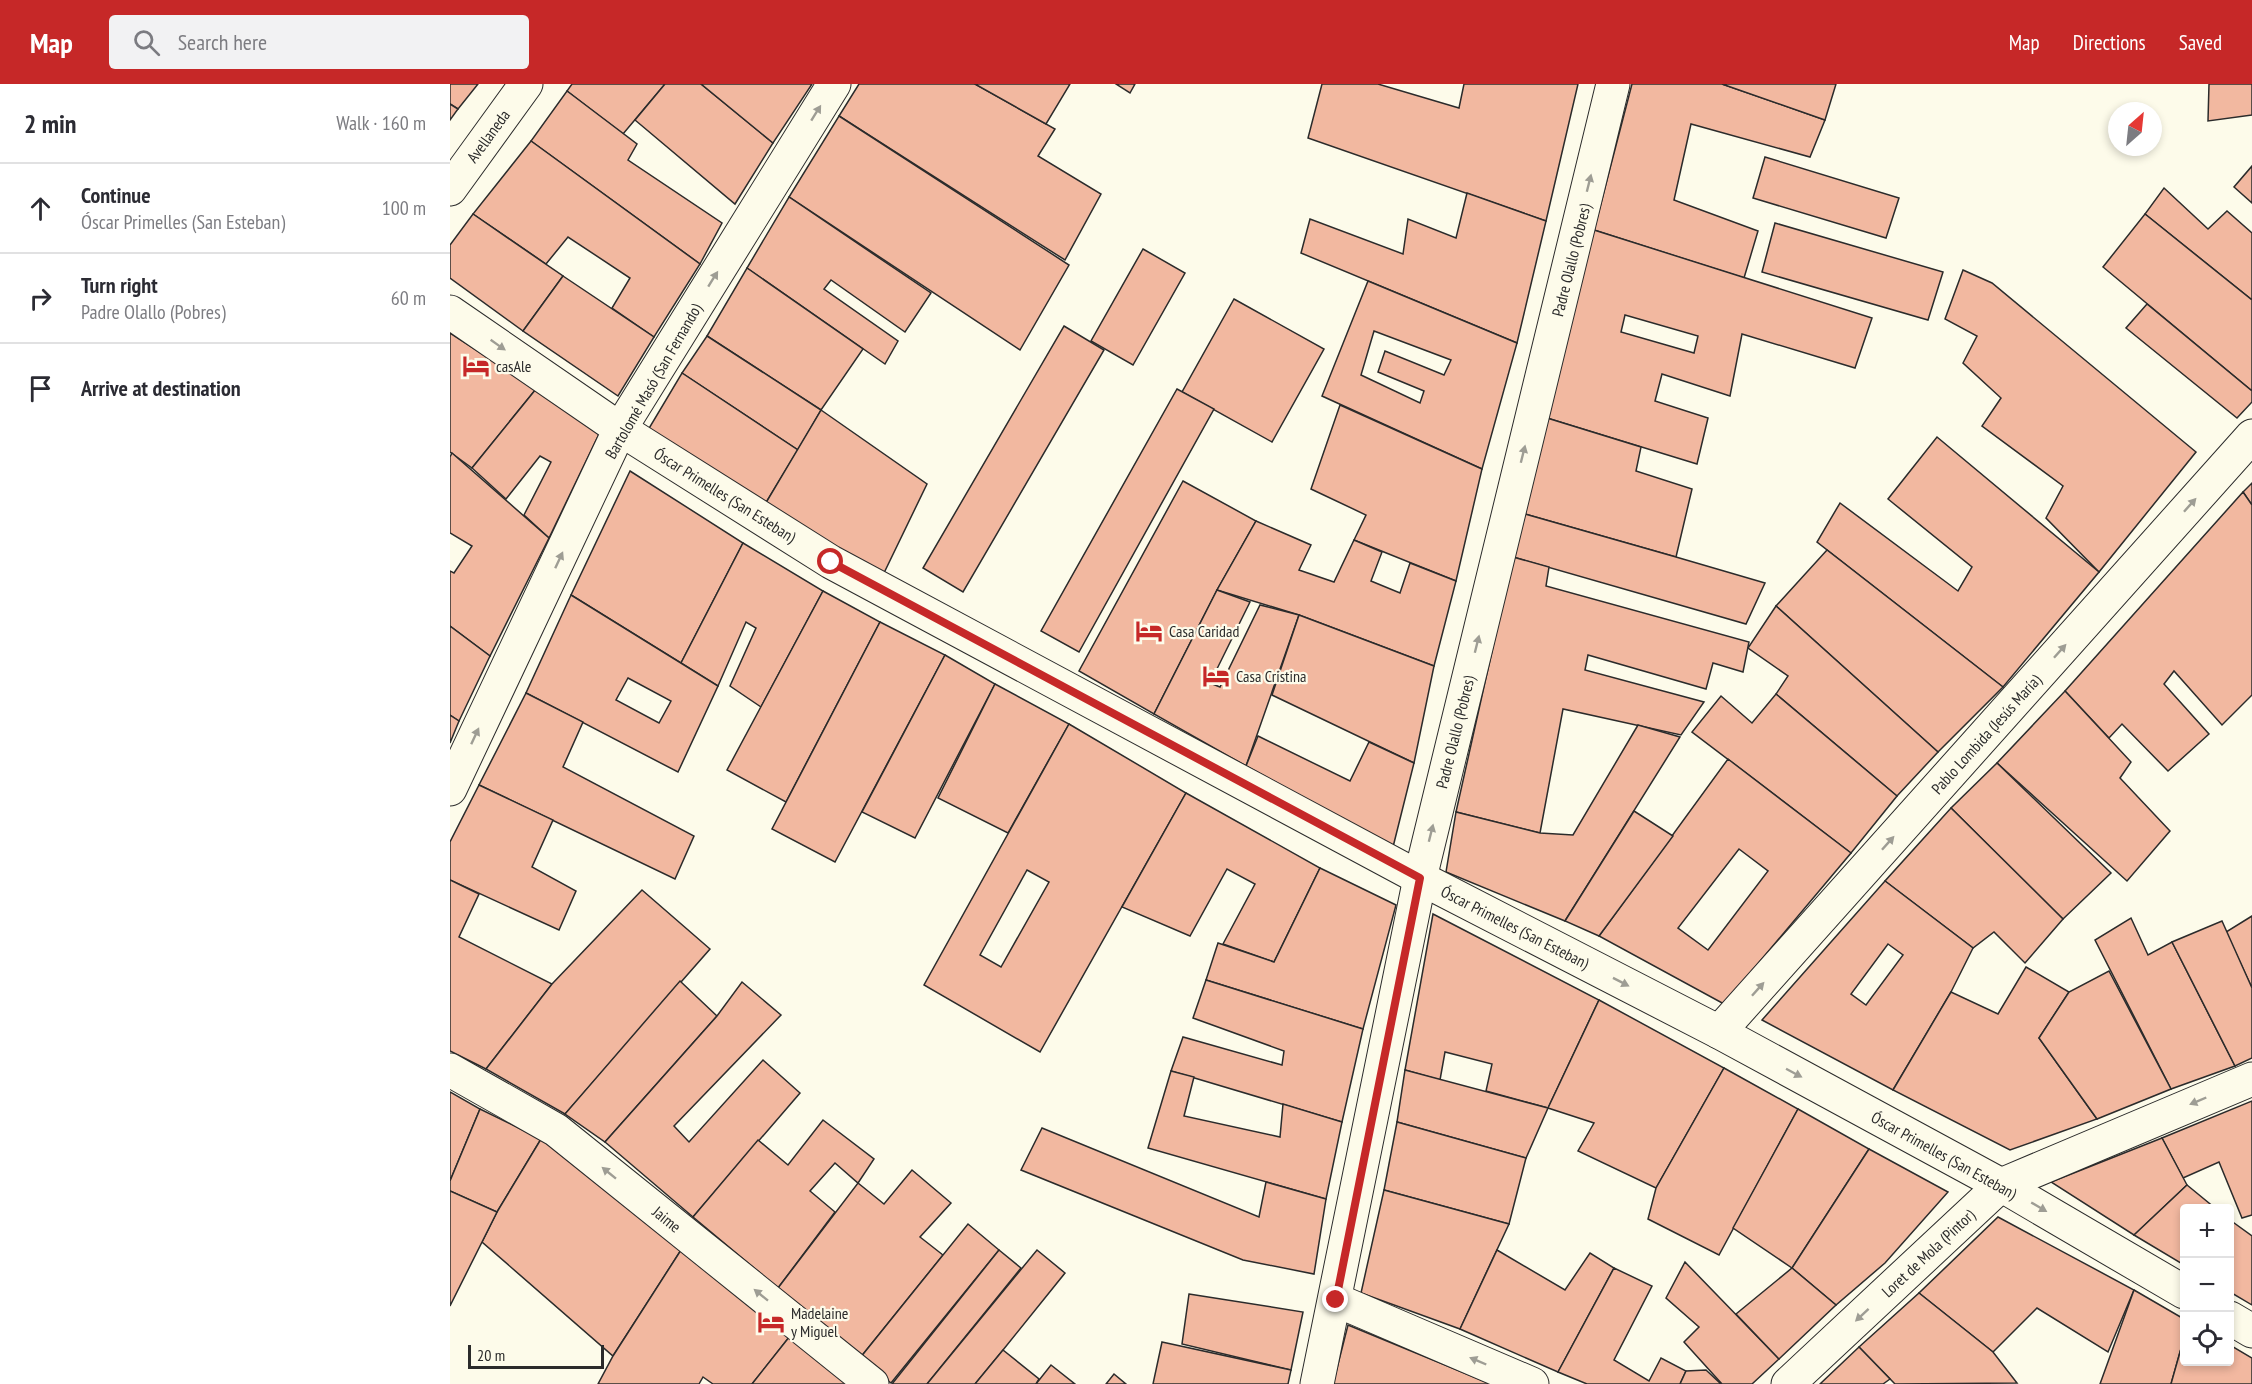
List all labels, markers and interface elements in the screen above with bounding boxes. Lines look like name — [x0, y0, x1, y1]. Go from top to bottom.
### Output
search box — [109, 15, 529, 69]
text: Map — [30, 24, 73, 61]
icon: search — [130, 26, 163, 59]
text: Search here — [178, 28, 267, 56]
text: Map — [2009, 29, 2040, 56]
text: Directions — [2073, 29, 2146, 56]
text: Saved — [2179, 29, 2222, 56]
north arrow — [2108, 102, 2162, 156]
one-way arrow — [811, 105, 822, 121]
street label: Avellaneda — [462, 106, 514, 166]
text: 2 min — [24, 107, 77, 140]
text: Walk · 160 m — [336, 110, 426, 136]
one-way arrow — [1585, 174, 1595, 192]
text: Continue — [81, 181, 151, 209]
icon: ahead — [24, 192, 57, 225]
text: 100 m — [382, 195, 426, 221]
street label: Padre Olallo (Pobres) — [1547, 201, 1595, 319]
text: Óscar Primelles (San Esteban) — [81, 209, 285, 235]
text: Turn right — [81, 271, 158, 299]
one-way arrow — [708, 271, 719, 287]
icon: right — [24, 282, 57, 315]
text: 60 m — [391, 285, 426, 311]
text: Padre Olallo (Pobres) — [81, 299, 226, 325]
street label: Bartolomé Masó (San Fernando) — [600, 299, 706, 462]
one-way arrow — [490, 339, 506, 351]
hotel icon: casAle — [461, 351, 491, 381]
place label: casAle — [496, 356, 531, 376]
icon: arrive — [24, 372, 57, 405]
text: Arrive at destination — [81, 374, 241, 402]
street label: Óscar Primelles (San Esteban) — [650, 443, 800, 547]
one-way arrow — [1519, 445, 1529, 464]
one-way arrow — [2183, 498, 2196, 513]
route start — [817, 548, 843, 574]
one-way arrow — [554, 551, 563, 568]
hotel icon: Casa Caridad — [1134, 616, 1164, 646]
place label: Casa Caridad — [1169, 621, 1239, 641]
one-way arrow — [1472, 635, 1482, 653]
one-way arrow — [2053, 644, 2066, 659]
hotel icon: Casa Cristina — [1201, 661, 1231, 691]
place label: Casa Cristina — [1236, 666, 1306, 686]
street label: Pablo Lombida (Jesús María) — [1927, 670, 2045, 798]
street label: Padre Olallo (Pobres) — [1431, 673, 1479, 791]
one-way arrow — [471, 727, 480, 744]
one-way arrow — [1426, 824, 1436, 842]
one-way arrow — [1881, 836, 1894, 851]
street label: Óscar Primelles (San Esteban) — [1438, 881, 1593, 973]
one-way arrow — [1613, 977, 1630, 987]
one-way arrow — [1751, 981, 1765, 996]
one-way arrow — [1786, 1068, 1803, 1078]
one-way arrow — [2189, 1097, 2207, 1107]
street label: Óscar Primelles (San Esteban) — [1868, 1107, 2020, 1203]
one-way arrow — [601, 1166, 617, 1179]
street label: Jaime — [648, 1201, 685, 1236]
one-way arrow — [2030, 1202, 2047, 1212]
map controls — [2180, 1204, 2234, 1366]
button: + — [2180, 1204, 2234, 1258]
street label: Loret de Mola (Pintor) — [1877, 1205, 1979, 1301]
button: − — [2180, 1258, 2234, 1312]
route end — [1322, 1286, 1348, 1312]
one-way arrow — [753, 1288, 769, 1301]
place label: Madelaine y Miguel — [791, 1303, 848, 1341]
hotel icon: Madelaine y Miguel — [756, 1307, 786, 1337]
one-way arrow — [1854, 1308, 1869, 1322]
button: locate — [2180, 1312, 2234, 1366]
scale bar — [468, 1342, 604, 1370]
text: 20 m — [477, 1345, 505, 1365]
one-way arrow — [1469, 1356, 1487, 1366]

